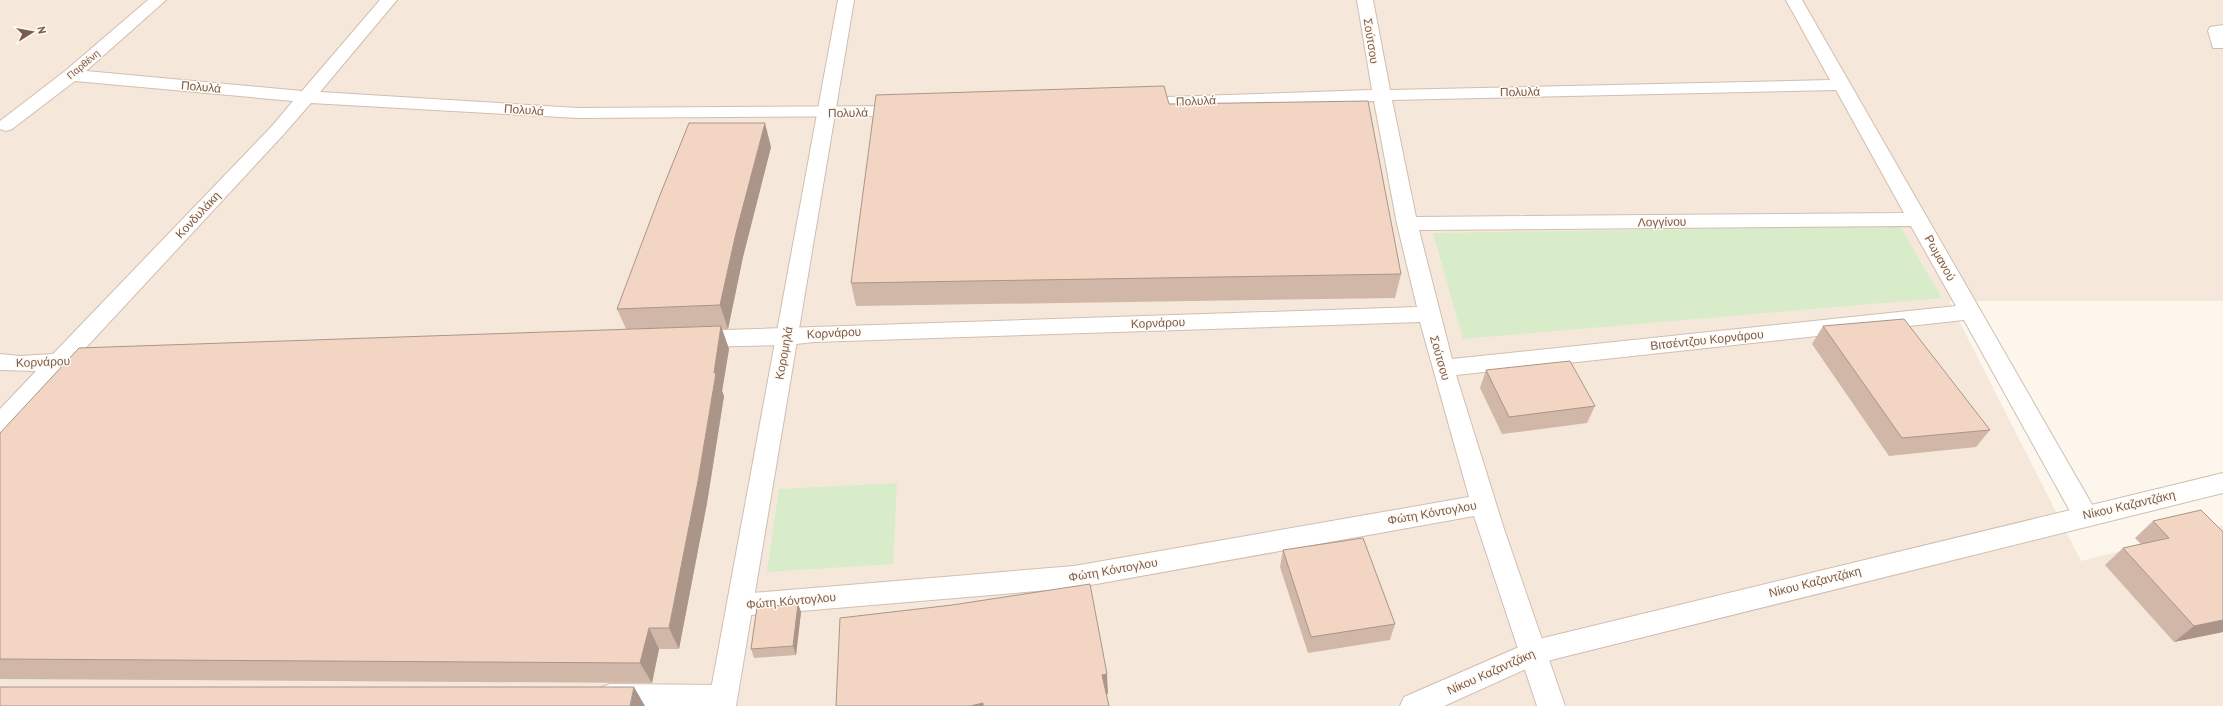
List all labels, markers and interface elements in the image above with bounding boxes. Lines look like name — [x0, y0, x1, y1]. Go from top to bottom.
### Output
north arrow — [12, 12, 52, 52]
street label: Σούτσου — [1360, 17, 1382, 65]
text: N — [34, 25, 49, 35]
street label: Παρθένη — [64, 47, 103, 82]
street label: Πολυλά — [180, 77, 222, 96]
street label: Πολυλά — [1500, 84, 1540, 99]
street label: Πολυλά — [1176, 92, 1216, 109]
street label: Πολυλά — [503, 101, 545, 118]
street label: Πολυλά — [828, 105, 868, 120]
street label: Κονδυλάκη — [172, 188, 223, 241]
street label: Λογγίνου — [1638, 214, 1686, 229]
street label: Ρωμανού — [1922, 232, 1959, 283]
street label: Κορνάρου — [1131, 314, 1185, 331]
street label: Κορνάρου — [806, 324, 862, 341]
street label: Κορομηλά — [771, 325, 796, 381]
street label: Βιτσέντζου Κορνάρου — [1650, 326, 1764, 353]
street label: Σούτσου — [1427, 334, 1454, 382]
street label: Κορνάρου — [16, 353, 70, 370]
street label: Νίκου Καζαντζάκη — [2081, 487, 2177, 522]
street label: Φώτη Κόντογλου — [1386, 497, 1478, 528]
street label: Φώτη Κόντογλου — [1067, 554, 1159, 585]
street label: Νίκου Καζαντζάκη — [1767, 563, 1863, 600]
street label: Φώτη Κόντογλου — [745, 589, 837, 612]
street label: Νίκου Καζαντζάκη — [1445, 645, 1537, 698]

